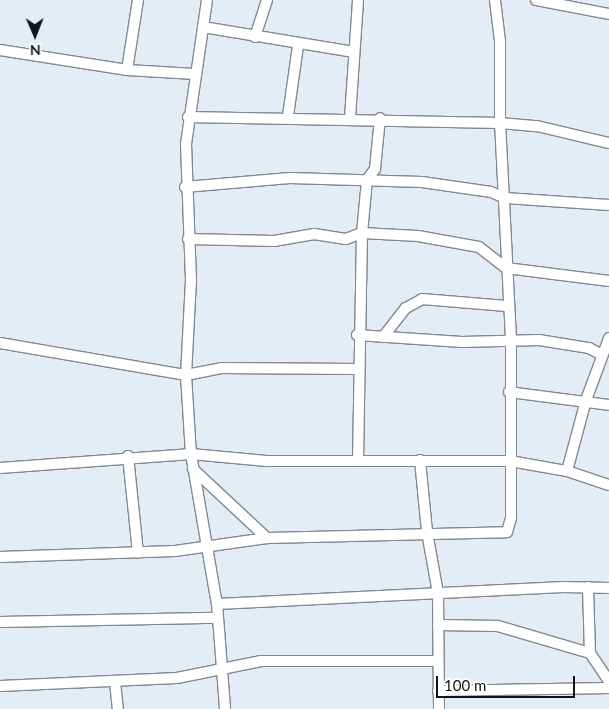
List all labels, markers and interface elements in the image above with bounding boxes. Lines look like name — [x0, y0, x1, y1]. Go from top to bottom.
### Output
north arrow — [10, 10, 60, 60]
text: N — [30, 42, 41, 59]
scale bar — [439, 666, 578, 698]
text: 100 m — [444, 676, 486, 694]

